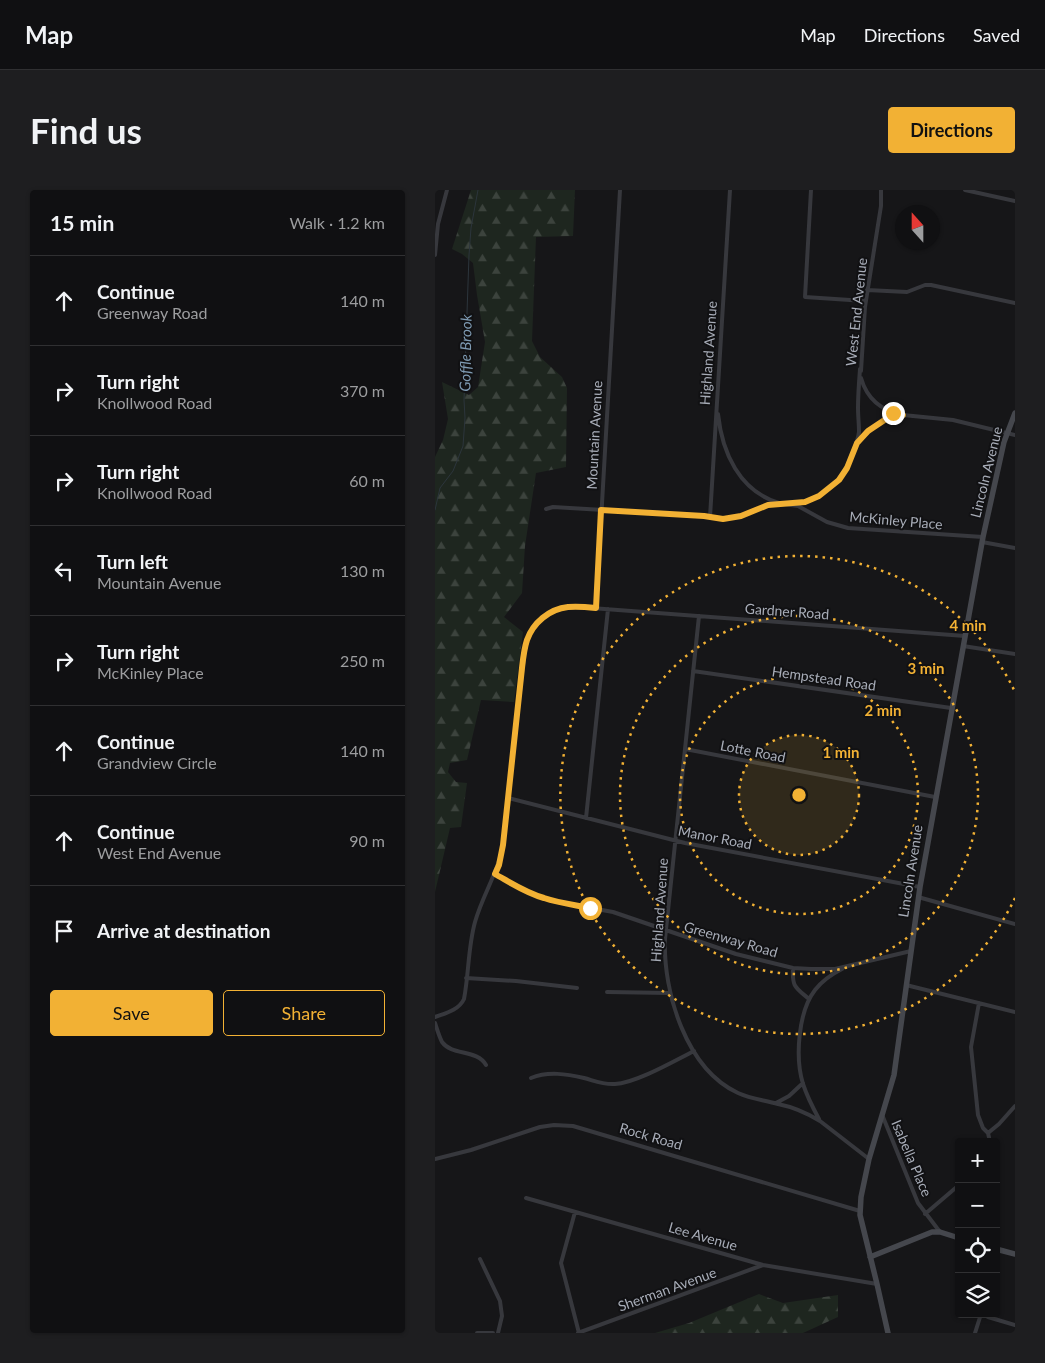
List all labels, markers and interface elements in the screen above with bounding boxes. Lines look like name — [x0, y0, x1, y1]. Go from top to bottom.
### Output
text: Map — [25, 20, 73, 49]
text: Map — [800, 24, 836, 46]
text: Directions — [864, 24, 945, 46]
text: Saved — [973, 24, 1020, 46]
button: Directions — [888, 107, 1015, 153]
text: Find us — [30, 109, 142, 151]
north arrow — [895, 205, 940, 250]
text: 15 min — [50, 210, 114, 235]
text: Walk · 1.2 km — [289, 213, 385, 232]
street label: West End Avenue — [842, 257, 870, 367]
text: Continue — [97, 280, 175, 303]
icon: ahead — [50, 287, 78, 315]
text: 140 m — [340, 291, 385, 310]
street label: Highland Avenue — [696, 300, 720, 406]
text: Greenway Road — [97, 303, 208, 322]
water label: Goffle Brook — [455, 313, 475, 392]
text: Turn right — [97, 370, 179, 393]
icon: right — [50, 377, 78, 405]
street label: Mountain Avenue — [583, 380, 605, 490]
text: 370 m — [340, 381, 385, 400]
text: Knollwood Road — [97, 393, 212, 412]
route end — [882, 402, 905, 425]
street label: Lincoln Avenue — [966, 425, 1006, 519]
text: Turn right — [97, 460, 179, 483]
icon: right — [50, 467, 78, 495]
text: 60 m — [349, 471, 385, 490]
text: Knollwood Road — [97, 483, 212, 502]
street label: McKinley Place — [849, 507, 943, 533]
text: Turn left — [97, 550, 168, 573]
icon: left — [50, 557, 78, 585]
text: 130 m — [340, 561, 385, 580]
text: Mountain Avenue — [97, 573, 221, 592]
street label: Gardner Road — [744, 600, 830, 622]
text: 4 min — [949, 616, 987, 634]
text: Turn right — [97, 640, 179, 663]
icon: right — [50, 647, 78, 675]
text: 250 m — [340, 651, 385, 670]
text: 3 min — [907, 659, 945, 677]
street label: Hempstead Road — [771, 662, 877, 694]
text: McKinley Place — [97, 663, 204, 682]
text: 2 min — [864, 701, 902, 719]
text: Continue — [97, 730, 175, 753]
street label: Lotte Road — [719, 736, 787, 766]
icon: ahead — [50, 737, 78, 765]
text: 140 m — [340, 741, 385, 760]
text: 1 min — [822, 743, 860, 761]
text: Grandview Circle — [97, 753, 217, 772]
centre of rings — [790, 786, 808, 804]
text: Continue — [97, 820, 175, 843]
street label: Manor Road — [677, 822, 753, 852]
street label: Lincoln Avenue — [894, 824, 926, 918]
icon: ahead — [50, 827, 78, 855]
text: 90 m — [349, 831, 385, 850]
text: West End Avenue — [97, 843, 221, 862]
street label: Highland Avenue — [647, 857, 671, 963]
route start — [579, 897, 602, 920]
icon: arrive — [50, 917, 78, 945]
street label: Greenway Road — [682, 918, 780, 960]
text: Arrive at destination — [97, 919, 270, 942]
button: Save — [50, 990, 213, 1036]
button: Share — [223, 990, 385, 1036]
street label: Isabella Place — [888, 1117, 936, 1199]
street label: Rock Road — [618, 1119, 684, 1153]
map controls — [955, 1138, 1000, 1318]
button: + — [955, 1138, 1000, 1183]
button: − — [955, 1183, 1000, 1228]
street label: Lee Avenue — [667, 1218, 739, 1254]
button: locate — [955, 1228, 1000, 1273]
street label: Sherman Avenue — [615, 1263, 719, 1315]
button: layers — [955, 1273, 1000, 1318]

